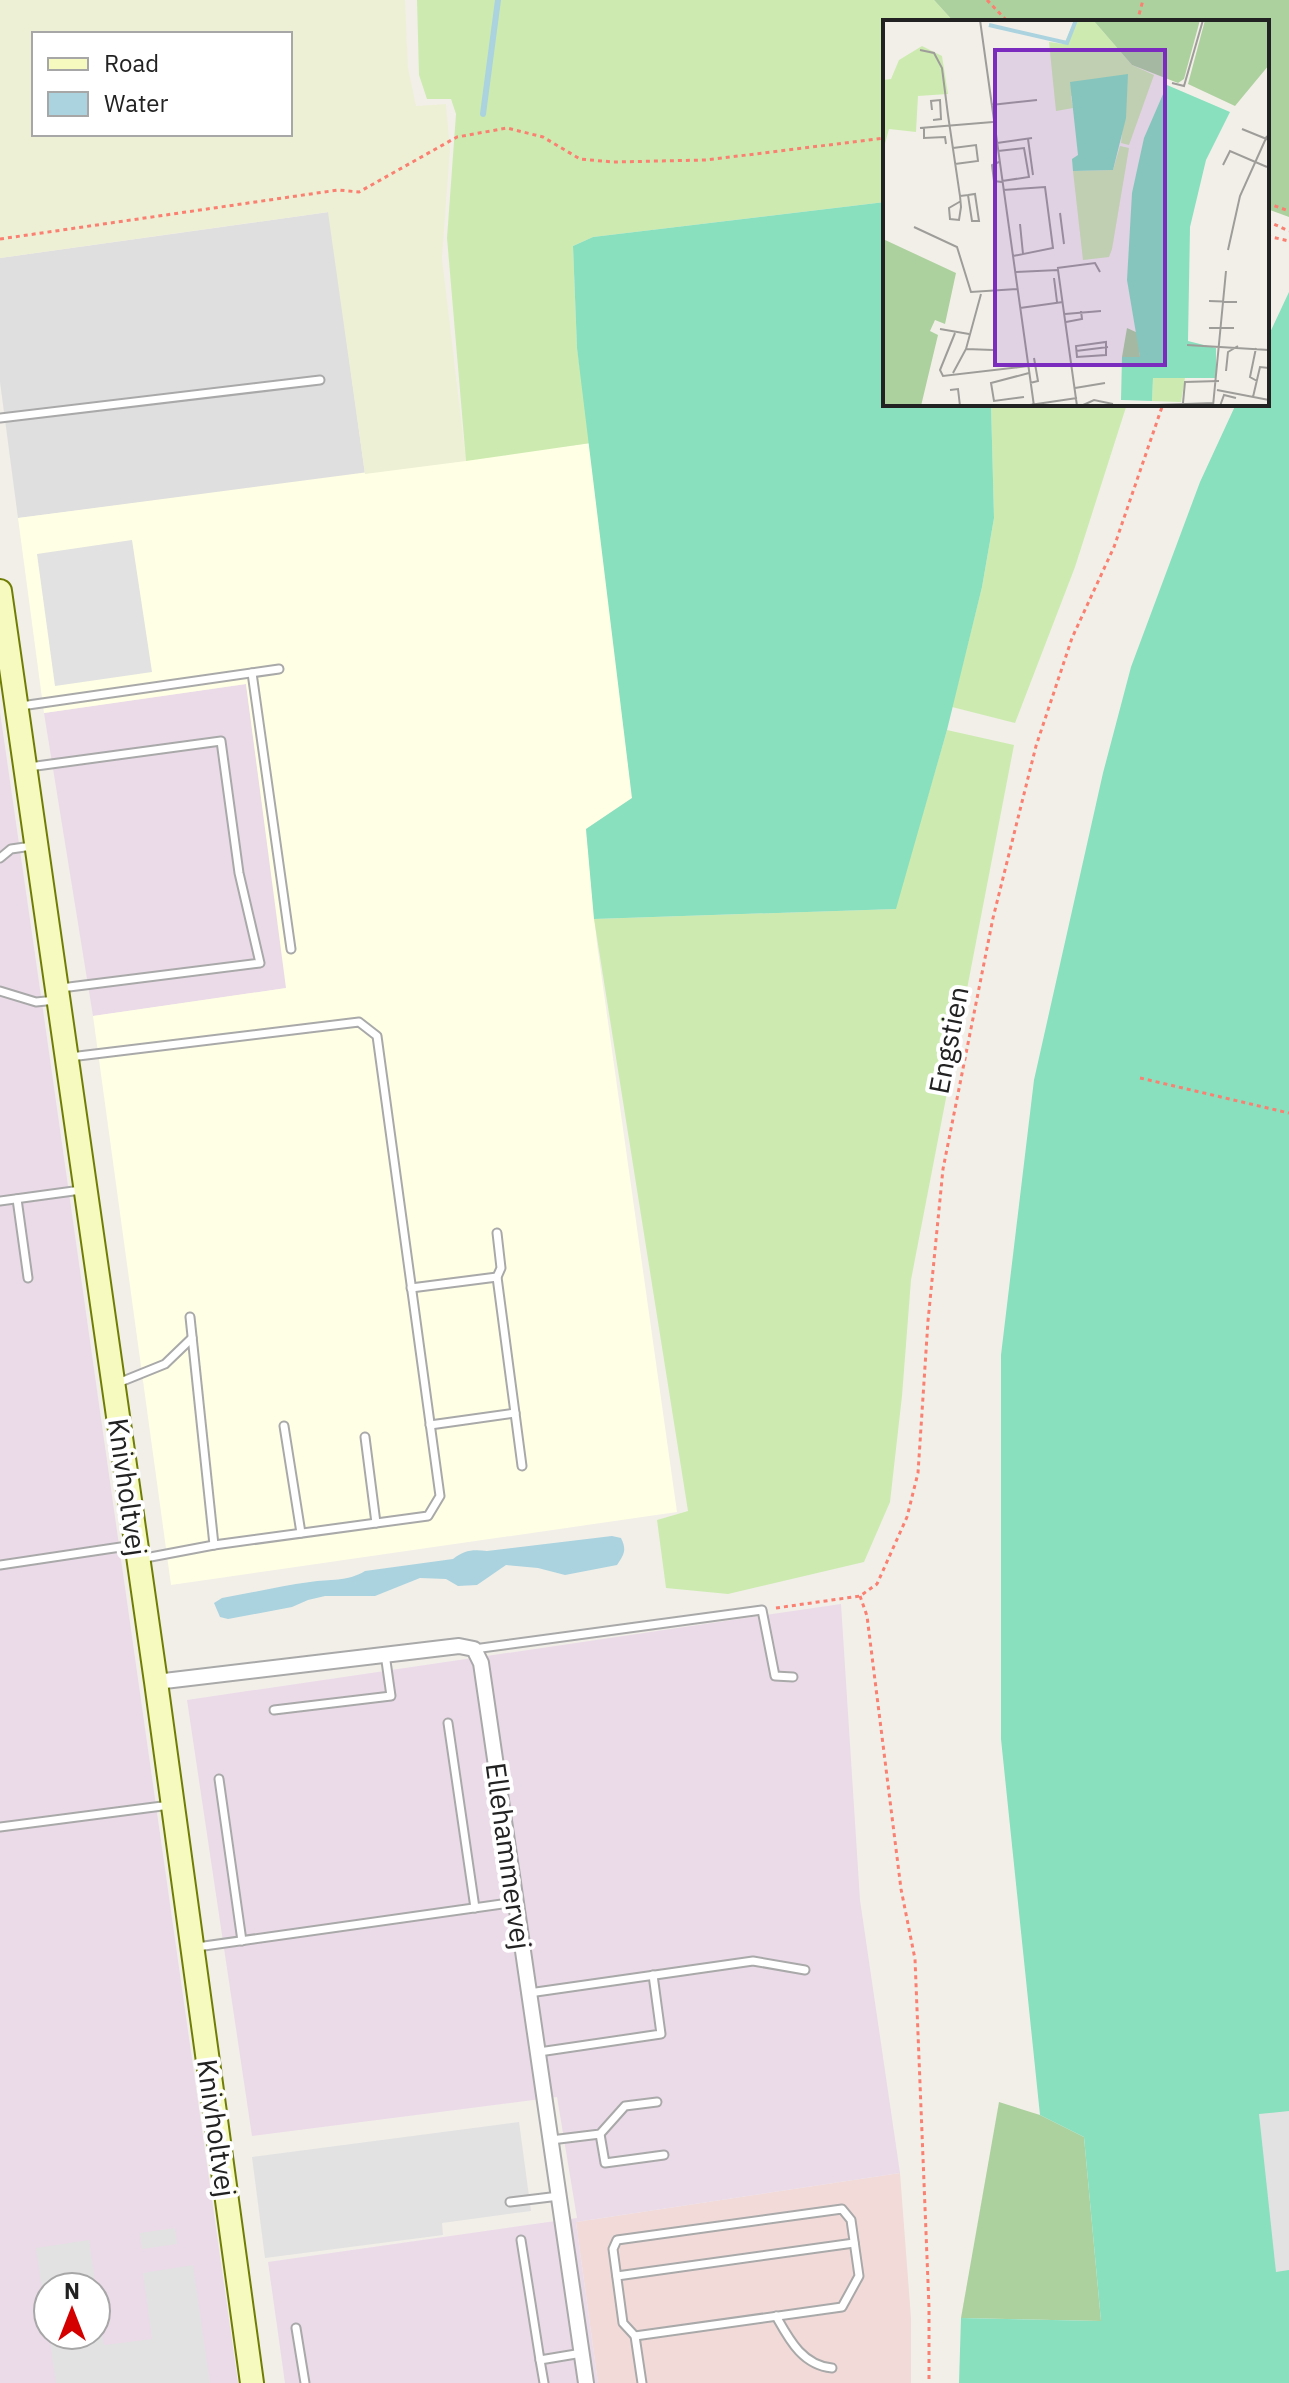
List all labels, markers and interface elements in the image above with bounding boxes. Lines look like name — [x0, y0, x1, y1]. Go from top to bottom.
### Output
inset map — [883, 20, 1269, 406]
legend — [32, 32, 292, 136]
text: Road — [104, 47, 159, 79]
text: Water — [104, 87, 168, 119]
street label: Engstien — [919, 983, 977, 1097]
street label: Knivholtvej — [100, 1416, 156, 1558]
street label: Ellehammervej — [478, 1760, 540, 1952]
street label: Knivholtvej — [189, 2057, 245, 2199]
north arrow — [32, 2271, 112, 2351]
text: N — [64, 2276, 80, 2305]

